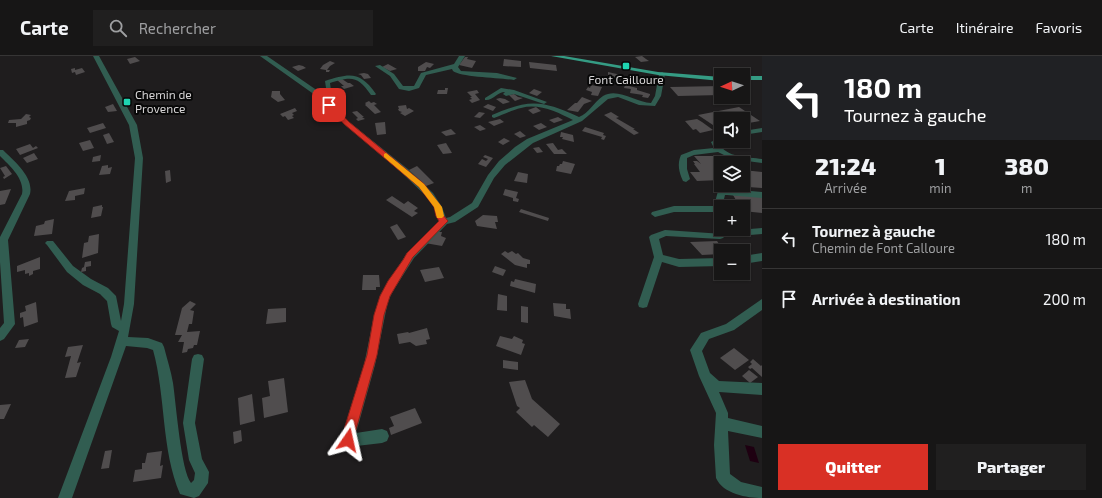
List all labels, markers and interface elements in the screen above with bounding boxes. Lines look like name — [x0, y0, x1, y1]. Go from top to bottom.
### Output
search box — [93, 10, 373, 46]
text: Carte — [20, 16, 69, 39]
icon: search — [107, 17, 129, 39]
text: Rechercher — [139, 19, 216, 37]
text: Carte — [900, 19, 934, 36]
text: Itinéraire — [956, 19, 1014, 36]
text: Favoris — [1036, 19, 1082, 36]
marker: Font Cailloure — [621, 61, 631, 71]
north arrow — [714, 68, 750, 104]
map controls — [714, 68, 750, 280]
text: 180 m — [844, 70, 922, 104]
place label: Font Cailloure — [588, 72, 664, 86]
icon: left — [778, 72, 830, 124]
place label: Chemin de Provence — [135, 87, 192, 115]
pin — [312, 88, 346, 122]
icon: arrive — [318, 94, 340, 116]
marker: Chemin de Provence — [122, 97, 132, 107]
text: Tournez à gauche — [844, 104, 986, 126]
button: sound — [714, 112, 750, 148]
text: 21:24 — [815, 151, 876, 180]
text: 1 — [935, 151, 946, 180]
text: 380 — [1005, 151, 1049, 180]
button: layers — [714, 156, 750, 192]
text: Arrivée — [824, 180, 867, 196]
text: min — [929, 180, 951, 196]
text: m — [1021, 180, 1032, 196]
button: + — [714, 200, 750, 236]
text: Tournez à gauche — [812, 222, 935, 240]
icon: left — [778, 228, 800, 250]
text: 180 m — [1045, 230, 1086, 248]
text: Chemin de Font Calloure — [812, 240, 955, 256]
button: − — [714, 244, 750, 280]
icon: arrive — [778, 288, 800, 310]
text: Arrivée à destination — [812, 290, 960, 308]
text: 200 m — [1043, 290, 1086, 308]
position arrow — [327, 419, 369, 461]
button: Quitter — [778, 444, 928, 490]
button: Partager — [936, 444, 1086, 490]

